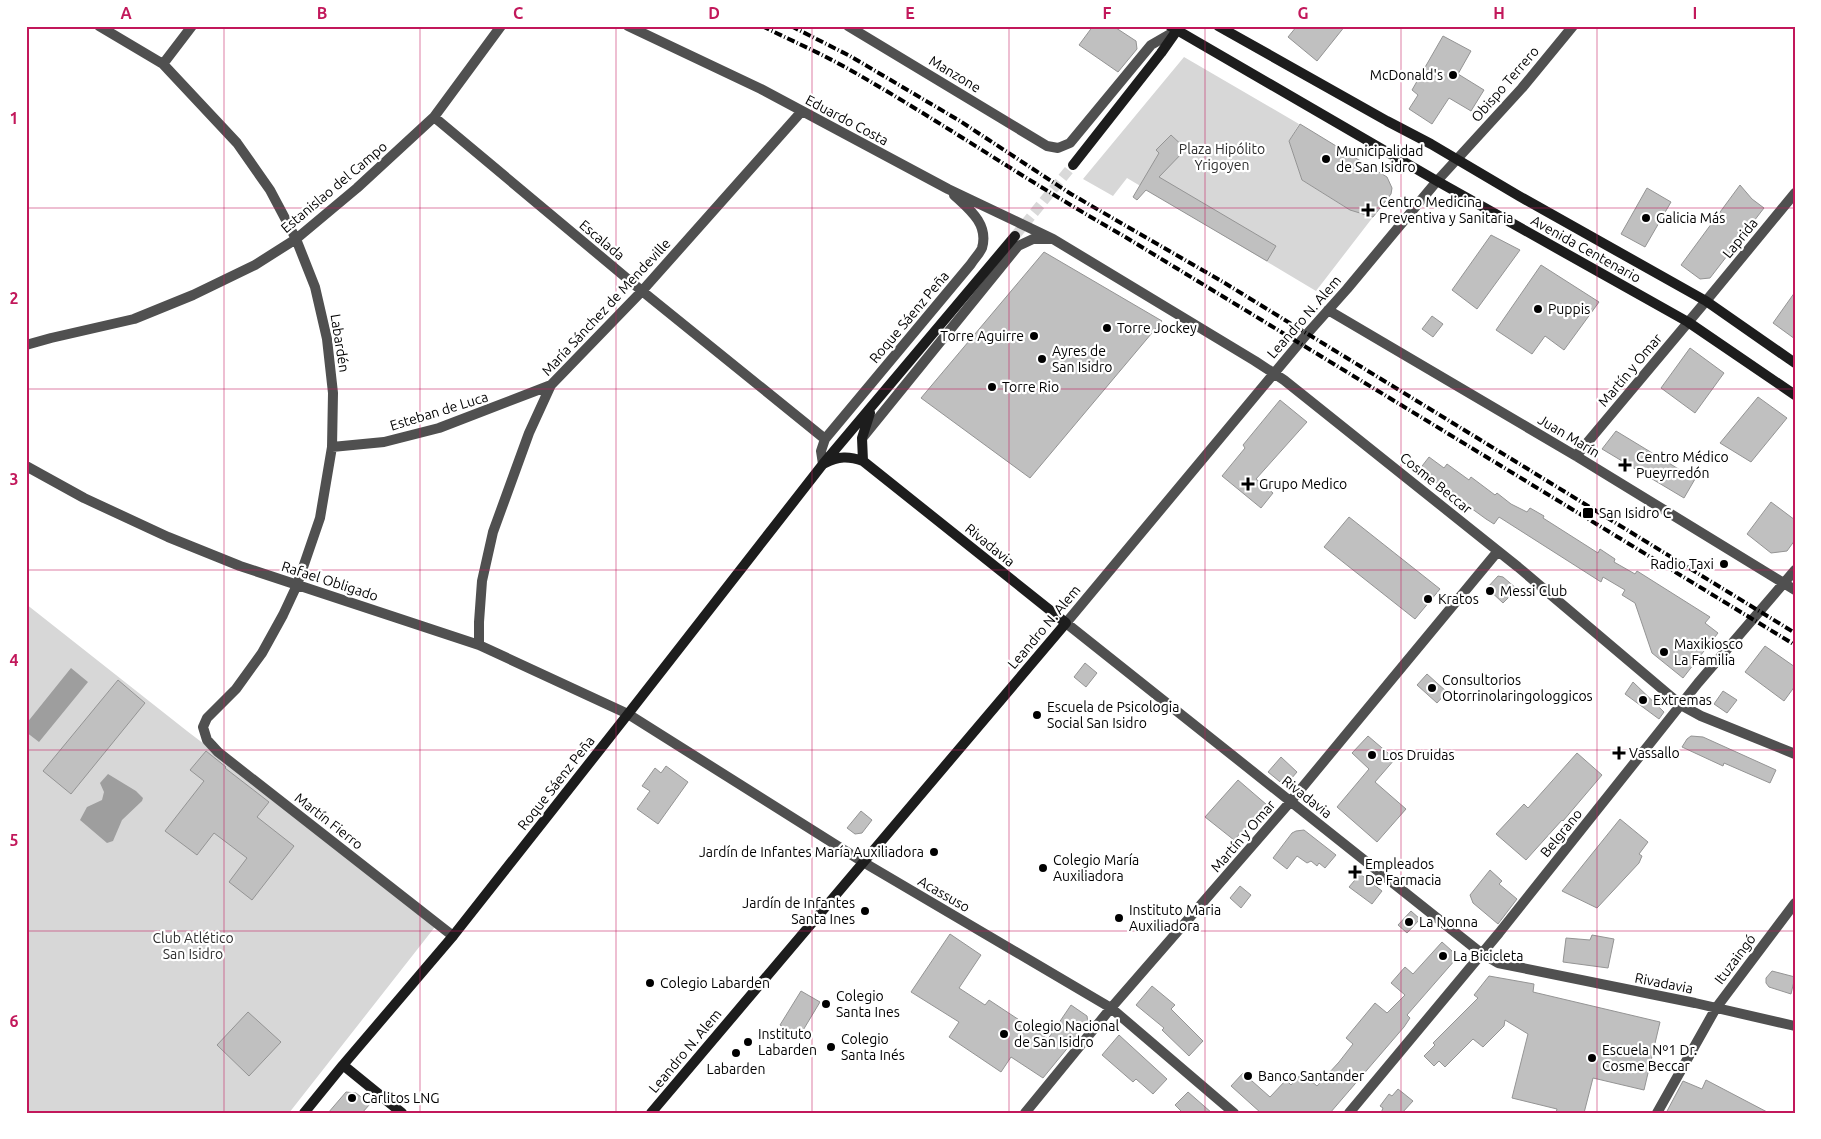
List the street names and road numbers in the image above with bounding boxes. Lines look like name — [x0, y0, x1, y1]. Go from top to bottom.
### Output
street label: Obispo Terrero — [1468, 43, 1542, 125]
street label: Manzone — [926, 52, 984, 96]
street label: Eduardo Costa — [803, 91, 891, 149]
street label: Estanislao del Campo — [278, 138, 390, 236]
street label: Avenida Centenario — [1528, 212, 1644, 286]
street label: Laprida — [1719, 215, 1761, 261]
street label: Escalada — [576, 217, 628, 263]
street label: María Sánchez de Mendeville — [538, 235, 674, 379]
street label: Roque Sáenz Peña — [866, 268, 952, 366]
street label: Leandro N. Alem — [1264, 272, 1344, 362]
street label: Labardén — [327, 313, 353, 373]
street label: Martín y Omar — [1595, 330, 1666, 410]
street label: Esteban de Luca — [388, 388, 490, 434]
street label: Juan Marín — [1535, 411, 1603, 461]
street label: Cosme Beccar — [1397, 449, 1476, 517]
street label: Rivadavia — [962, 520, 1018, 570]
street label: Rafael Obligado — [280, 558, 380, 604]
street label: Leandro N. Alem — [1004, 582, 1084, 672]
street label: Roque Sáenz Peña — [514, 733, 598, 833]
street label: Rivadavia — [1279, 773, 1335, 821]
street label: Martín Fierro — [292, 789, 366, 853]
street label: Martín y Omar — [1207, 796, 1279, 875]
street label: Belgrano — [1537, 806, 1585, 860]
street label: Acassuso — [915, 873, 973, 915]
street label: Ituzaingó — [1711, 931, 1759, 987]
street label: Rivadavia — [1634, 970, 1694, 996]
street label: Leandro N. Alem — [645, 1006, 725, 1096]

